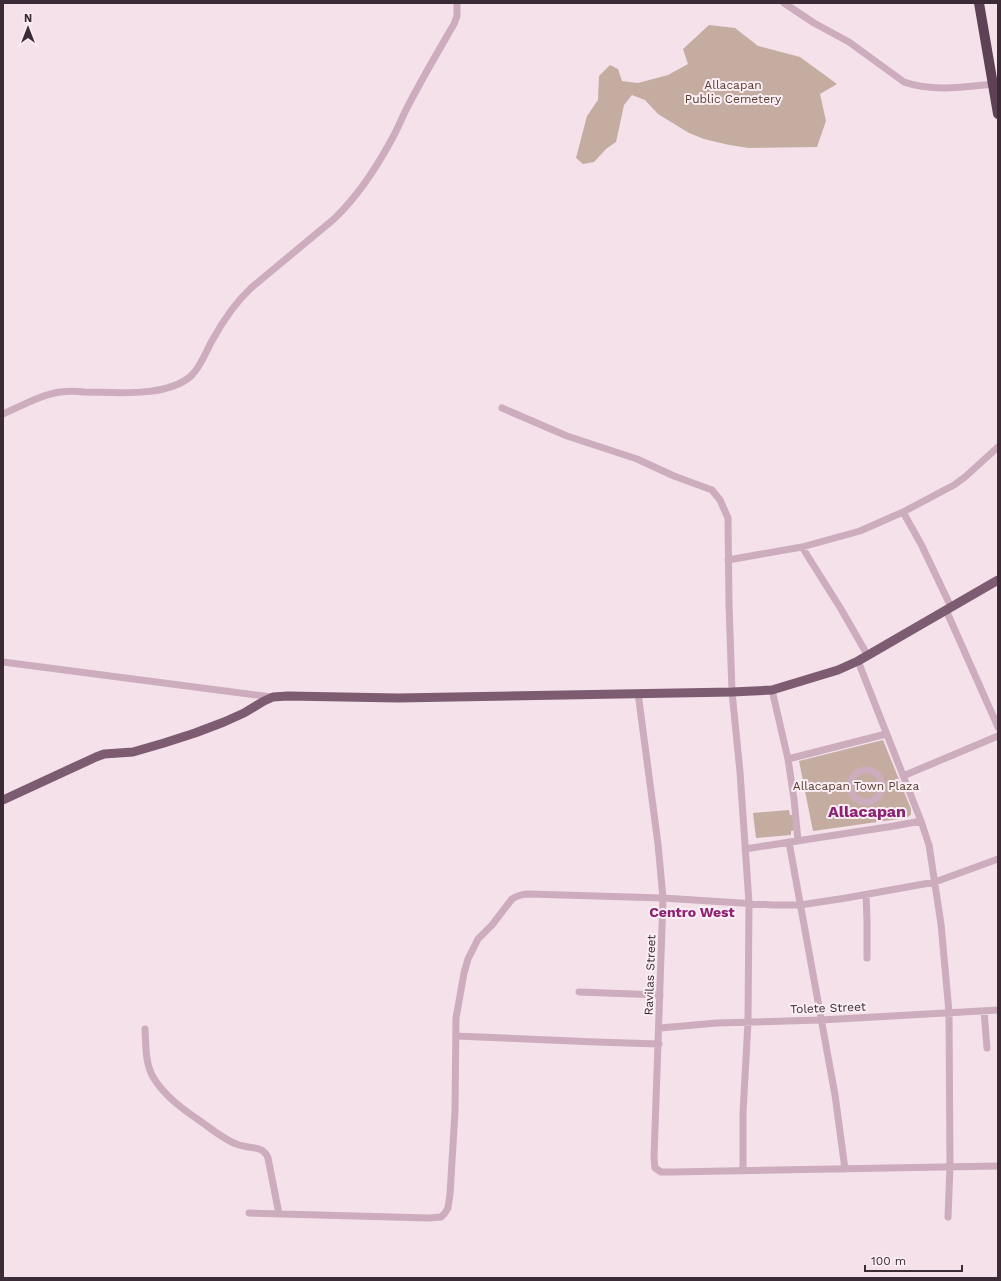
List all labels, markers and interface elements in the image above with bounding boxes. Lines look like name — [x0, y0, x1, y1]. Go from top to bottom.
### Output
north arrow — [8, 8, 48, 48]
text: N — [24, 12, 32, 25]
park label: Allacapan Public Cemetery — [685, 78, 782, 106]
park label: Allacapan Town Plaza — [793, 779, 919, 793]
district label: Allacapan — [828, 802, 906, 821]
district label: Centro West — [649, 904, 735, 920]
street label: Ravilas Street — [642, 934, 658, 1016]
street label: Tolete Street — [790, 1000, 866, 1016]
scale bar — [865, 1247, 962, 1273]
text: 100 m — [871, 1254, 906, 1268]

